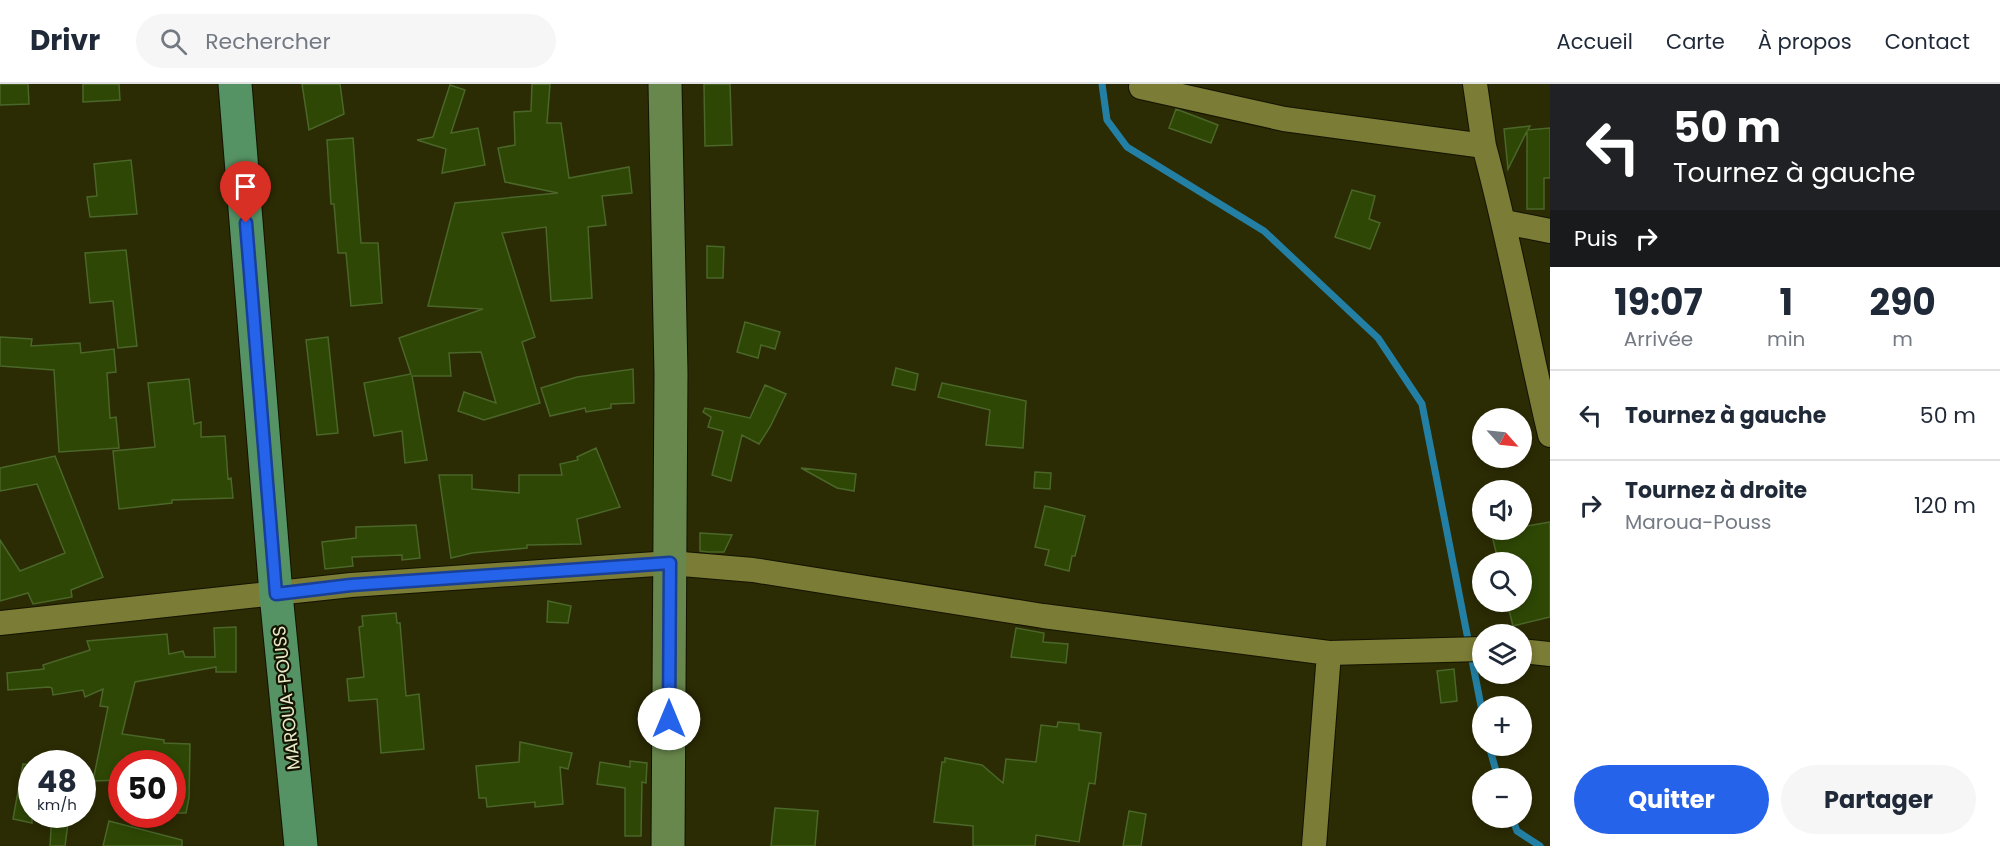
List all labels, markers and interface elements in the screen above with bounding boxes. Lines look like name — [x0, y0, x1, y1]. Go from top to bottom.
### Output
search box — [136, 14, 556, 68]
text: Drivr — [30, 21, 100, 60]
icon: search — [157, 25, 190, 58]
text: Rechercher — [205, 26, 331, 57]
text: Accueil — [1556, 27, 1633, 56]
text: Carte — [1666, 27, 1725, 56]
text: À propos — [1758, 27, 1852, 56]
text: Contact — [1885, 27, 1970, 56]
text: 50 m — [1673, 98, 1781, 157]
icon: left — [1574, 108, 1652, 186]
text: Tournez à gauche — [1673, 154, 1915, 191]
pin — [220, 161, 271, 223]
icon: arrive — [229, 170, 262, 203]
icon: right — [1630, 222, 1663, 255]
text: Puis — [1574, 223, 1618, 254]
text: 19:07 — [1614, 277, 1703, 328]
text: 1 — [1779, 277, 1793, 328]
text: 290 — [1870, 277, 1936, 328]
text: Arrivée — [1624, 325, 1693, 353]
text: min — [1767, 325, 1805, 353]
text: m — [1892, 325, 1913, 353]
icon: left — [1574, 399, 1607, 432]
text: Tournez à gauche — [1625, 400, 1826, 431]
text: 50 m — [1920, 400, 1976, 431]
north arrow — [1472, 408, 1532, 468]
map controls — [1472, 408, 1532, 828]
text: Tournez à droite — [1625, 475, 1807, 506]
button: sound — [1472, 480, 1532, 540]
icon: right — [1574, 489, 1607, 522]
text: 120 m — [1914, 490, 1976, 521]
text: Maroua-Pouss — [1625, 508, 1771, 536]
button: search — [1472, 552, 1532, 612]
button: layers — [1472, 624, 1532, 684]
street label: MAROUA-POUSS — [266, 625, 306, 771]
position arrow — [637, 687, 701, 751]
button: + — [1472, 696, 1532, 756]
speed limit sign: 50 — [108, 750, 186, 828]
text: 48 — [37, 760, 77, 803]
button: Quitter — [1574, 765, 1769, 834]
button: Partager — [1781, 765, 1976, 834]
button: − — [1472, 768, 1532, 828]
text: km/h — [37, 794, 77, 815]

